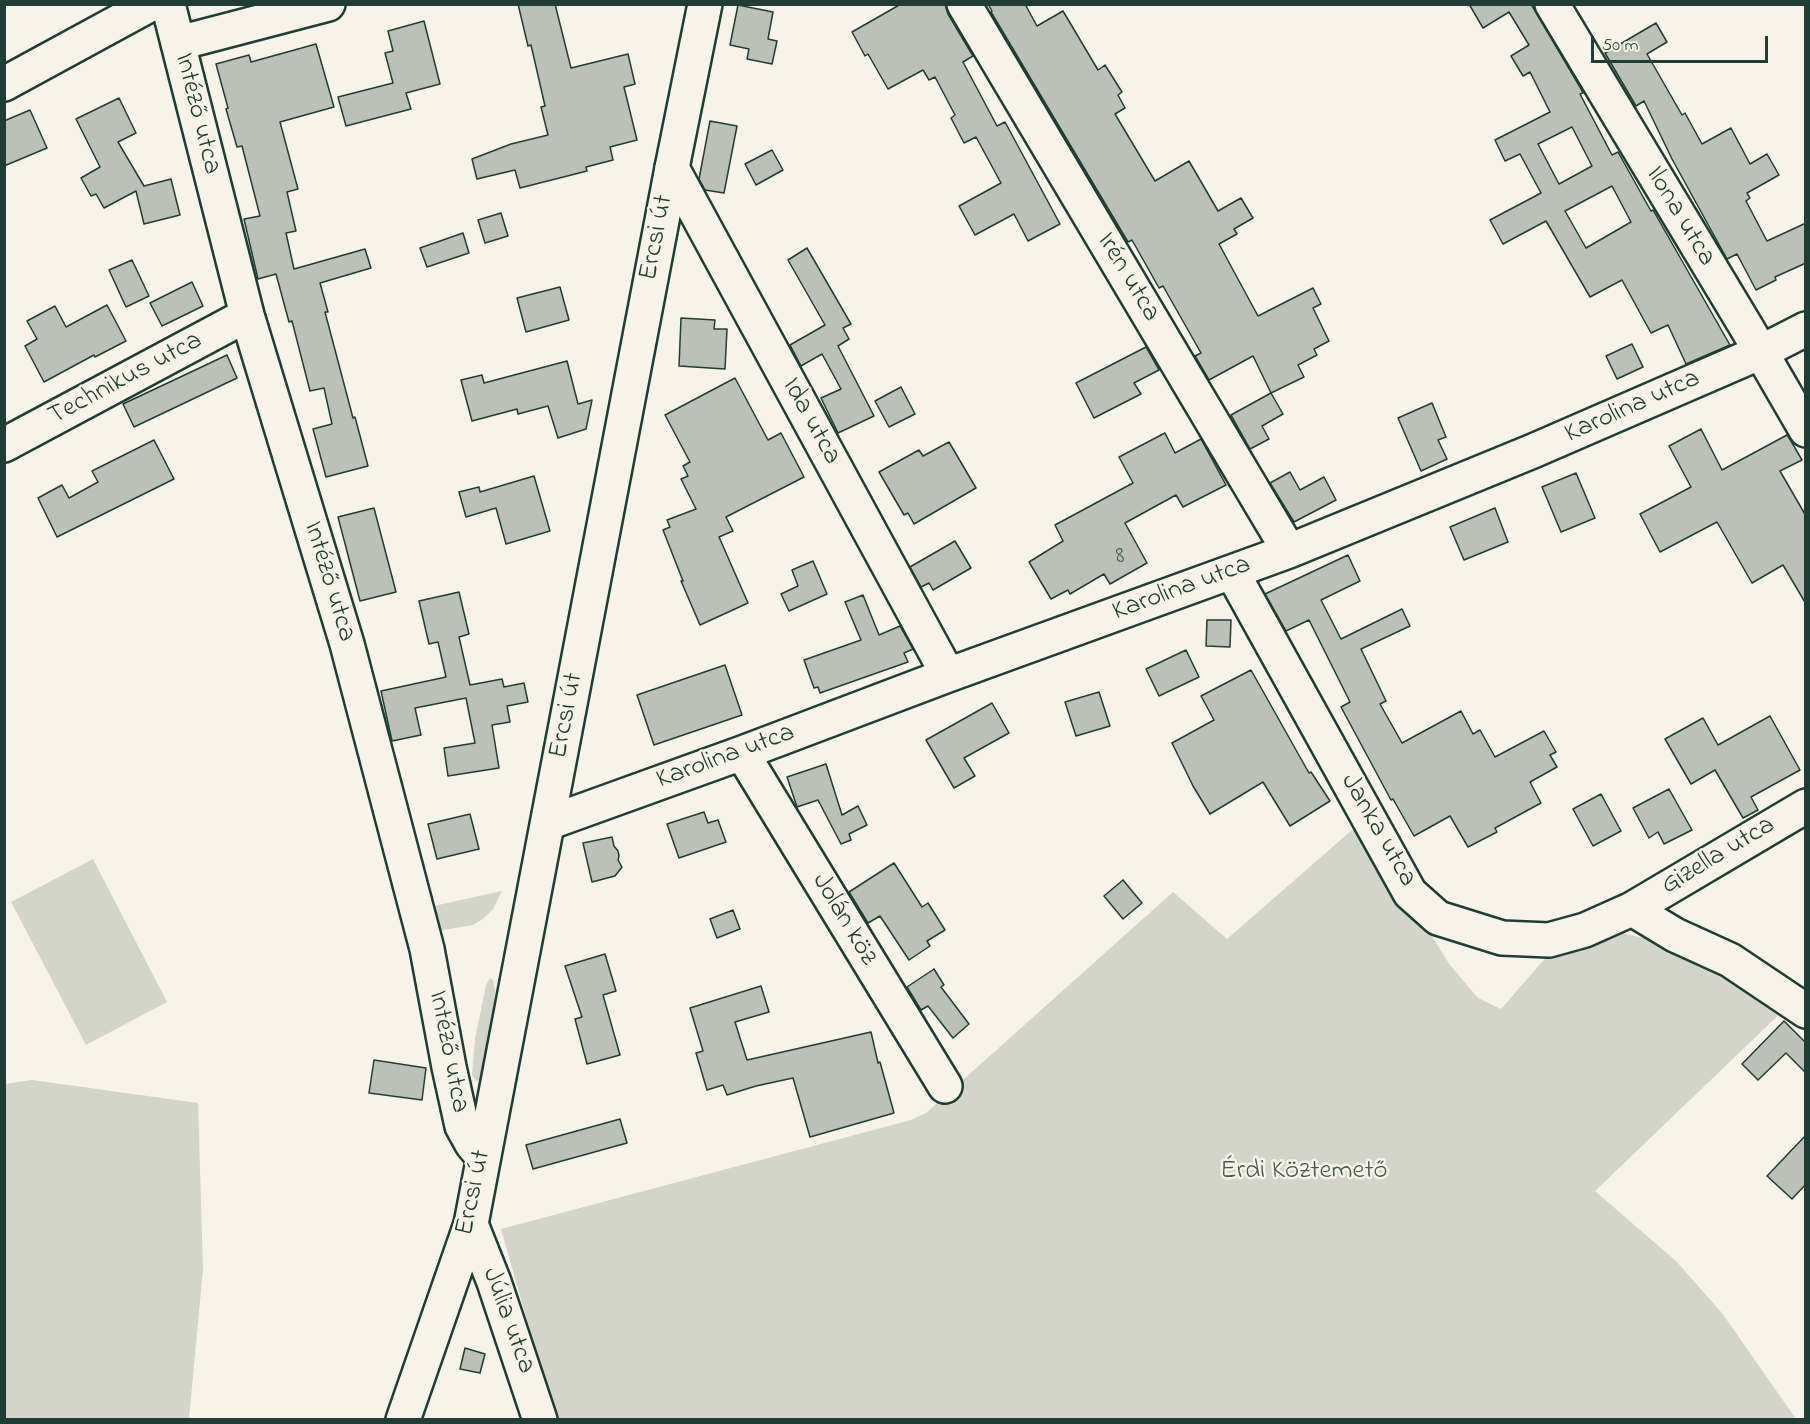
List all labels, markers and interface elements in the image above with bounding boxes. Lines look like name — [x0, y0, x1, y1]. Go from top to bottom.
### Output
scale bar — [1594, 24, 1771, 62]
text: 50 m — [1602, 33, 1639, 59]
street label: Intéző utca — [165, 50, 227, 178]
street label: Ilona utca — [1637, 161, 1721, 273]
street label: Ercsi út — [634, 192, 682, 284]
street label: Irén utca — [1088, 228, 1166, 328]
street label: Technikus utca — [44, 326, 208, 434]
street label: Karolina utca — [1560, 364, 1706, 452]
street label: Ida utca — [773, 373, 847, 471]
street label: Intéző utca — [294, 518, 362, 646]
house number: 8 — [1116, 544, 1124, 572]
street label: Karolina utca — [1109, 550, 1255, 630]
street label: Ercsi út — [544, 670, 592, 762]
street label: Karolina utca — [653, 718, 799, 798]
street label: Janka utca — [1332, 769, 1422, 893]
street label: Gizella utca — [1656, 811, 1782, 903]
street label: Jolán köz — [803, 868, 883, 972]
street label: Intéző utca — [419, 988, 475, 1116]
street label: Ercsi út — [450, 1147, 500, 1239]
park label: Érdi Köztemető — [1220, 1157, 1388, 1189]
street label: Júlia utca — [473, 1264, 541, 1378]

